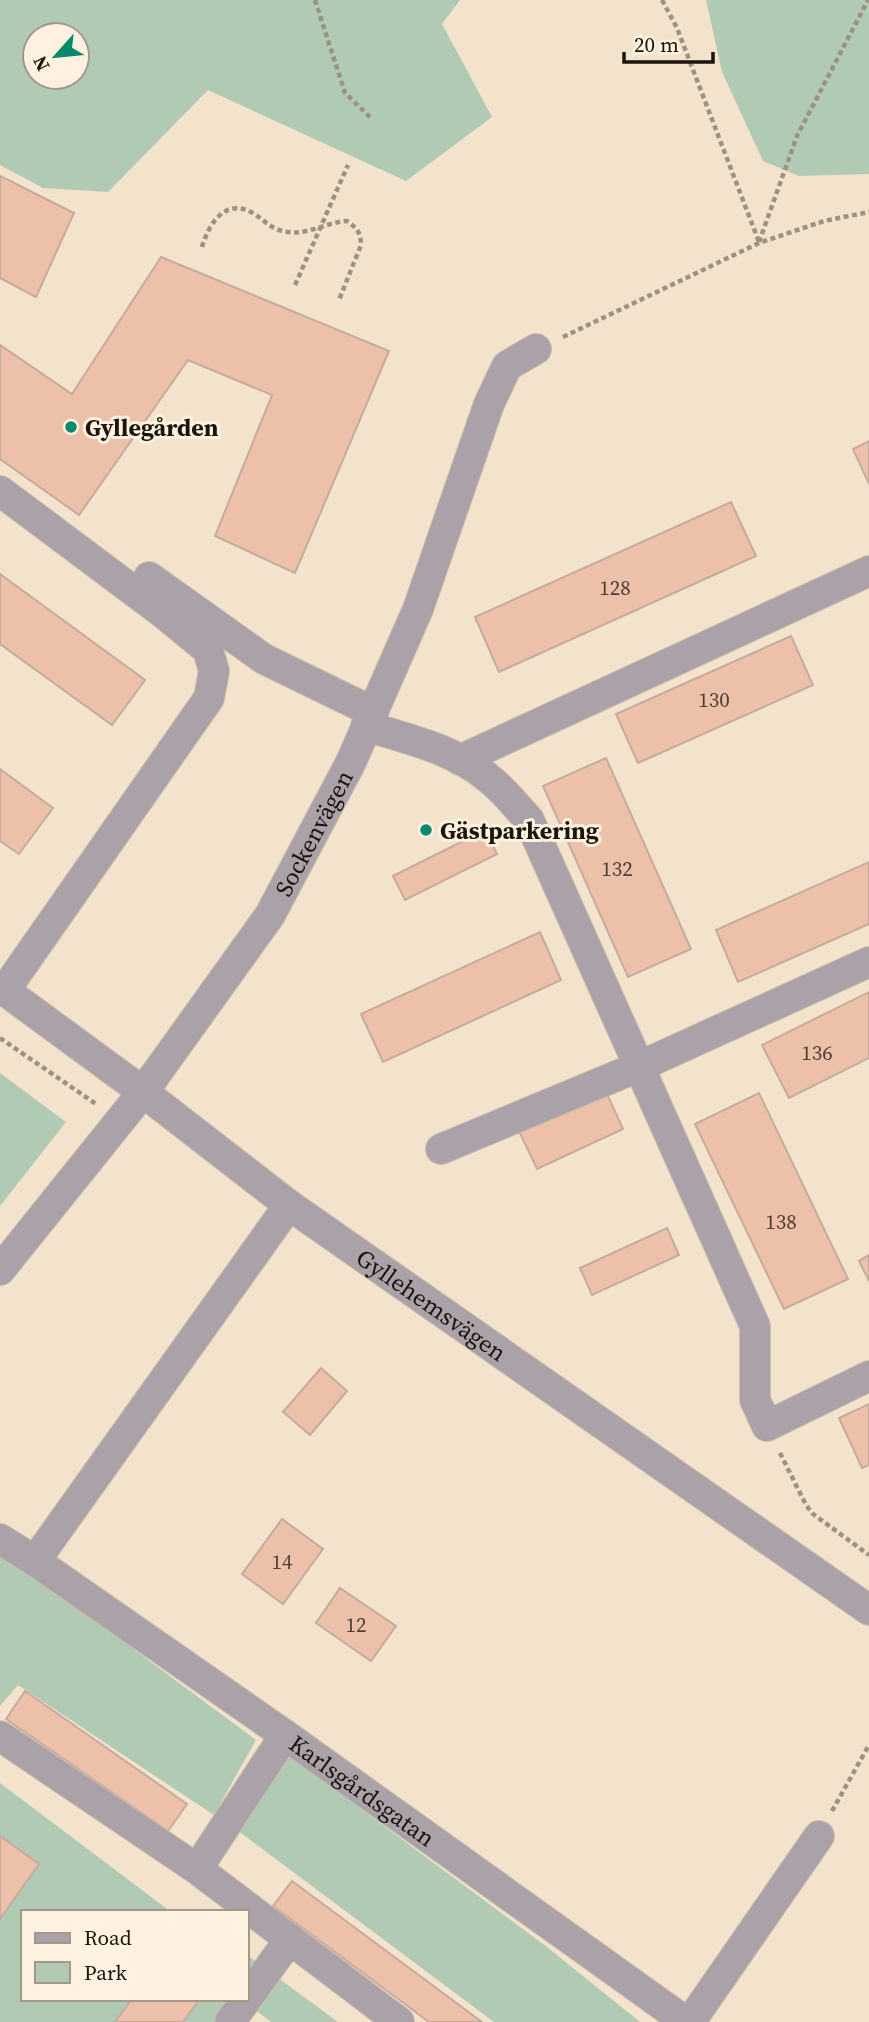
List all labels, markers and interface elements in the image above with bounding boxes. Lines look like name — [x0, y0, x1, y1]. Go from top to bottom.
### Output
north arrow — [21, 21, 91, 91]
scale bar — [624, 21, 713, 65]
text: 20 m — [634, 30, 679, 59]
text: N — [26, 52, 56, 76]
place label: Gyllegården — [85, 411, 219, 444]
marker: Gyllegården — [63, 419, 79, 435]
house number: 128 — [599, 573, 631, 602]
house number: 130 — [698, 685, 730, 714]
street label: Sockenvägen — [266, 764, 360, 902]
place label: Gästparkering — [440, 814, 599, 847]
marker: Gästparkering — [418, 822, 434, 838]
house number: 132 — [601, 854, 633, 883]
house number: 136 — [801, 1038, 833, 1067]
house number: 138 — [765, 1207, 797, 1236]
street label: Gyllehemsvägen — [350, 1241, 513, 1369]
house number: 14 — [272, 1547, 293, 1576]
house number: 12 — [346, 1610, 367, 1639]
street label: Karlsgårdsgatan — [283, 1727, 442, 1854]
legend — [21, 1910, 248, 2001]
text: Road — [84, 1923, 132, 1952]
text: Park — [84, 1958, 128, 1987]

